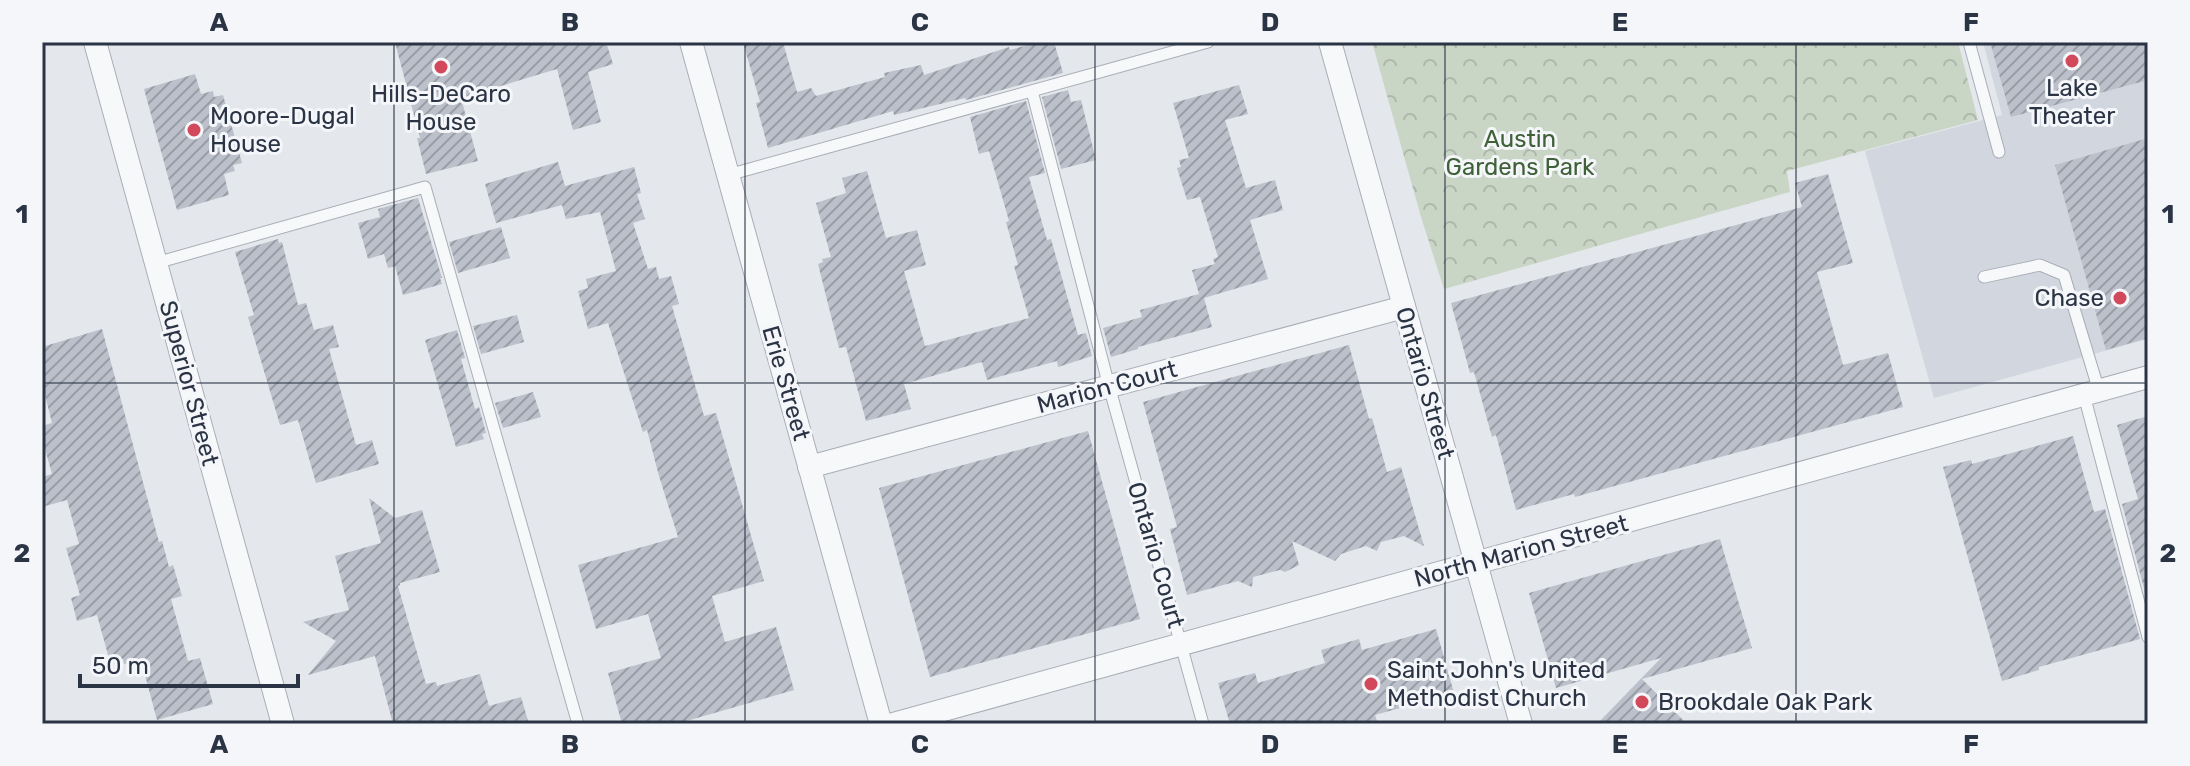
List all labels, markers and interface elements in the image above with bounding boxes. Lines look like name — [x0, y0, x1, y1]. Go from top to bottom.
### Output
text: A — [210, 7, 229, 38]
text: B — [561, 7, 579, 38]
text: C — [911, 7, 929, 38]
text: D — [1261, 7, 1279, 38]
text: E — [1612, 7, 1628, 38]
text: F — [1963, 7, 1979, 38]
marker: Lake Theater — [2063, 52, 2081, 70]
marker: Hills-DeCaro House — [432, 58, 450, 76]
place label: Lake Theater — [2029, 74, 2115, 130]
place label: Hills-DeCaro House — [371, 80, 511, 136]
place label: Moore-Dugal House — [210, 102, 355, 158]
marker: Moore-Dugal House — [185, 121, 203, 139]
park label: Austin Gardens Park — [1446, 125, 1595, 181]
text: 1 — [16, 199, 28, 230]
text: 1 — [2162, 199, 2174, 230]
place label: Chase — [2034, 284, 2104, 312]
marker: Chase — [2111, 289, 2129, 307]
street label: Superior Street — [154, 297, 224, 469]
street label: Ontario Street — [1390, 304, 1460, 462]
street label: Erie Street — [756, 322, 816, 444]
street label: Marion Court — [1034, 355, 1180, 419]
street label: Ontario Court — [1122, 479, 1190, 631]
street label: North Marion Street — [1411, 509, 1631, 593]
text: 2 — [14, 538, 30, 569]
text: 2 — [2160, 538, 2176, 569]
scale bar — [80, 638, 298, 688]
text: 50 m — [92, 652, 149, 680]
place label: Saint John's United Methodist Church — [1387, 656, 1605, 712]
marker: Saint John's United Methodist Church — [1362, 675, 1380, 693]
place label: Brookdale Oak Park — [1658, 688, 1873, 716]
marker: Brookdale Oak Park — [1633, 693, 1651, 711]
text: A — [210, 729, 229, 760]
text: B — [561, 729, 579, 760]
text: C — [911, 729, 929, 760]
text: D — [1261, 729, 1279, 760]
text: E — [1612, 729, 1628, 760]
text: F — [1963, 729, 1979, 760]

